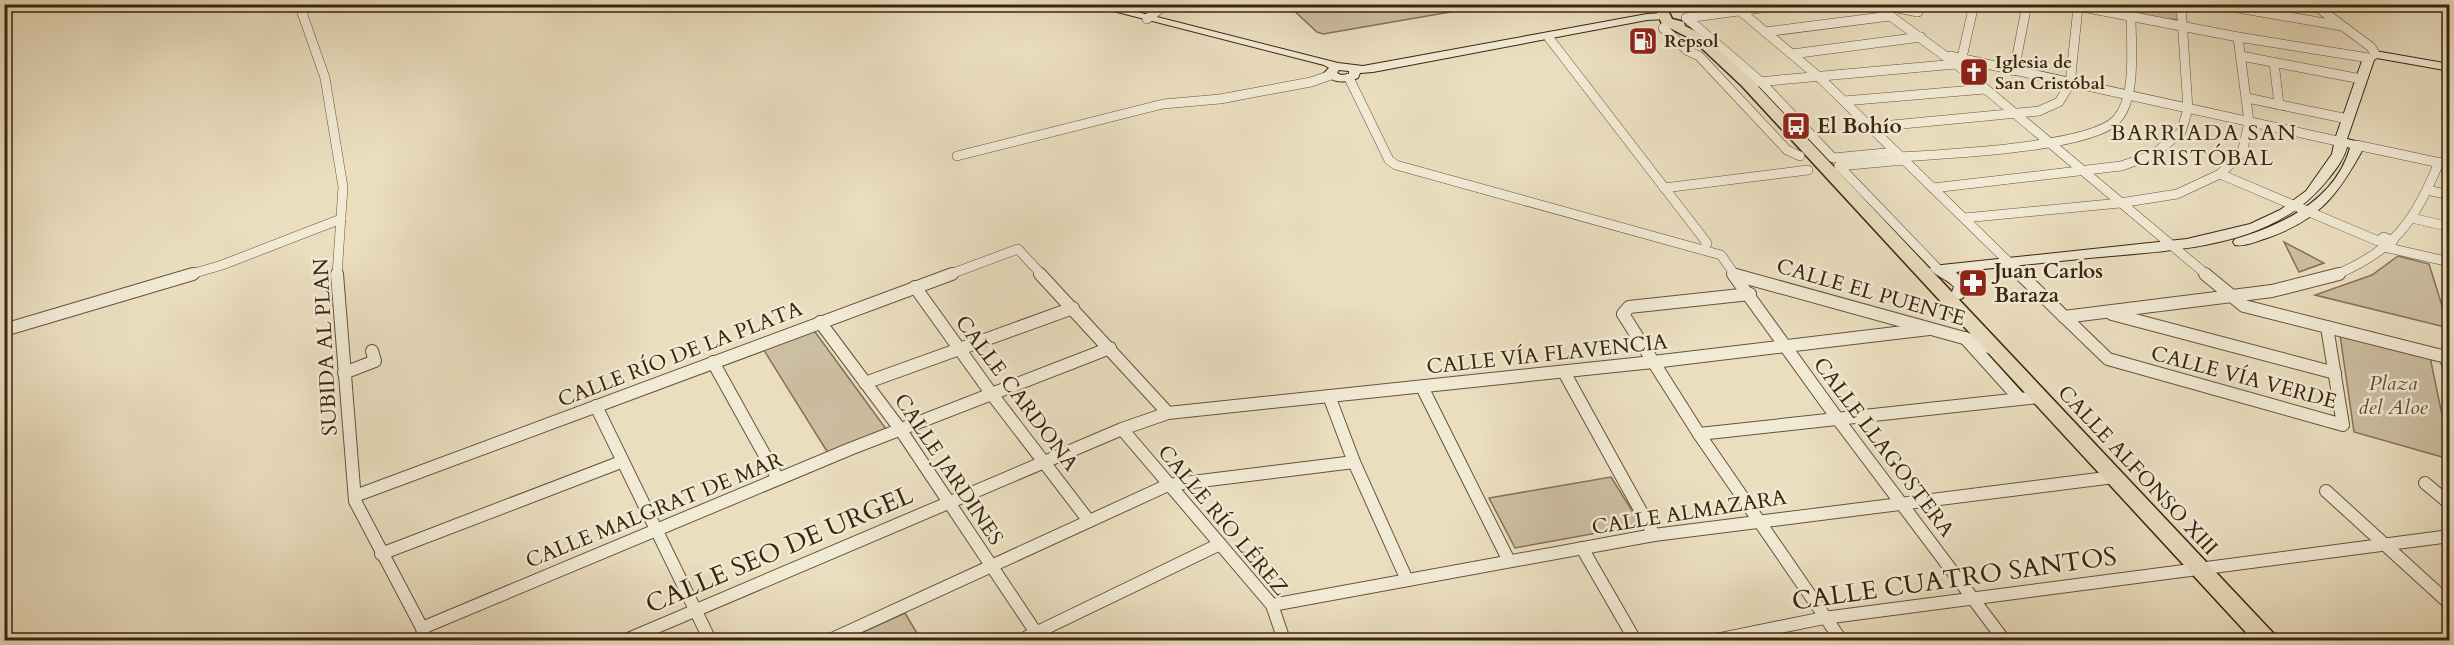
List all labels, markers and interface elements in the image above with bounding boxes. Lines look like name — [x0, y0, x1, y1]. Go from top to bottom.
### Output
fuel station icon: Repsol — [1627, 25, 1659, 57]
place label: Repsol — [1664, 29, 1719, 54]
place label: Iglesia de San Cristóbal — [1995, 50, 2105, 96]
church icon: Iglesia de San Cristóbal — [1958, 56, 1990, 88]
bus stop icon: El Bohío — [1780, 110, 1812, 142]
place label: El Bohío — [1817, 112, 1902, 141]
district label: BARRIADA SAN CRISTÓBAL — [2110, 118, 2298, 173]
street label: CALLE EL PUENTE — [1773, 252, 1969, 333]
street label: SUBIDA AL PLAN — [306, 257, 345, 437]
place label: Juan Carlos Baraza — [1991, 257, 2103, 310]
pharmacy icon: Juan Carlos Baraza — [1957, 267, 1989, 299]
street label: CALLE RÍO DE LA PLATA — [554, 294, 807, 415]
street label: CALLE CARDONA — [948, 309, 1085, 477]
street label: CALLE VÍA FLAVENCIA — [1425, 327, 1669, 382]
street label: CALLE VÍA VERDE — [2148, 339, 2340, 416]
street label: CALLE LLAGOSTERA — [1806, 351, 1961, 543]
park label: Plaza del Aloe — [2358, 369, 2429, 422]
street label: CALLE ALFONSO XIII — [2051, 379, 2224, 562]
street label: CALLE JARDINES — [887, 388, 1010, 551]
street label: CALLE RÍO LÉREZ — [1151, 439, 1294, 602]
street label: CALLE MALGRAT DE MAR — [521, 445, 787, 575]
street label: CALLE SEO DE URGEL — [640, 477, 918, 622]
street label: CALLE ALMAZARA — [1590, 483, 1789, 542]
street label: CALLE CUATRO SANTOS — [1790, 538, 2119, 619]

